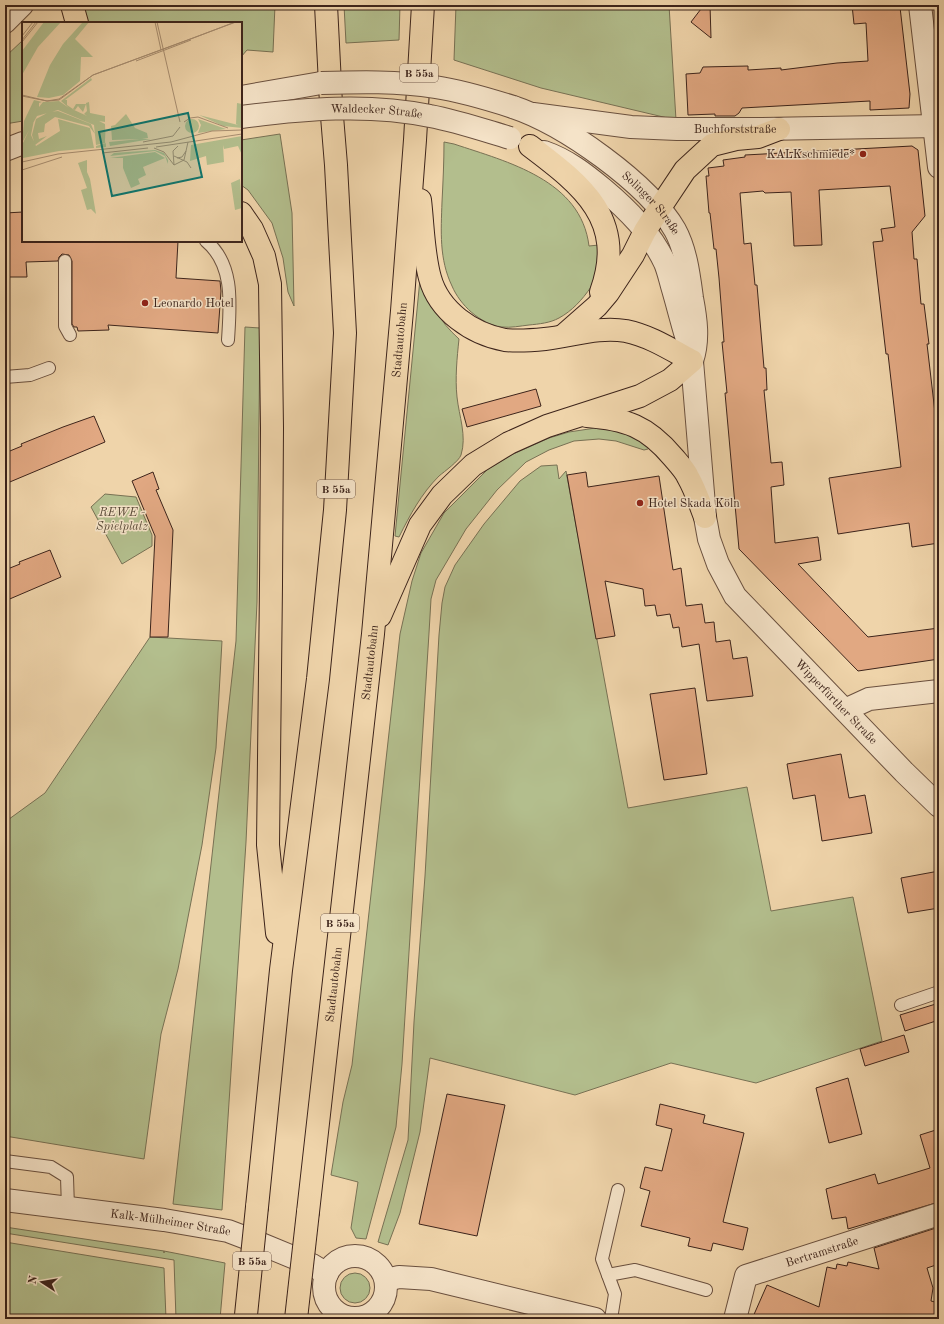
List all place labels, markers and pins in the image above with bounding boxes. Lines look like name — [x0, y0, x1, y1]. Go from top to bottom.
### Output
place label: KALKschmiede* — [767, 149, 855, 161]
marker: KALKschmiede* — [858, 149, 868, 159]
marker: Leonardo Hotel — [140, 298, 150, 308]
place label: Leonardo Hotel — [153, 298, 234, 310]
marker: Hotel Skada Köln — [635, 498, 645, 508]
place label: Hotel Skada Köln — [648, 498, 740, 510]

